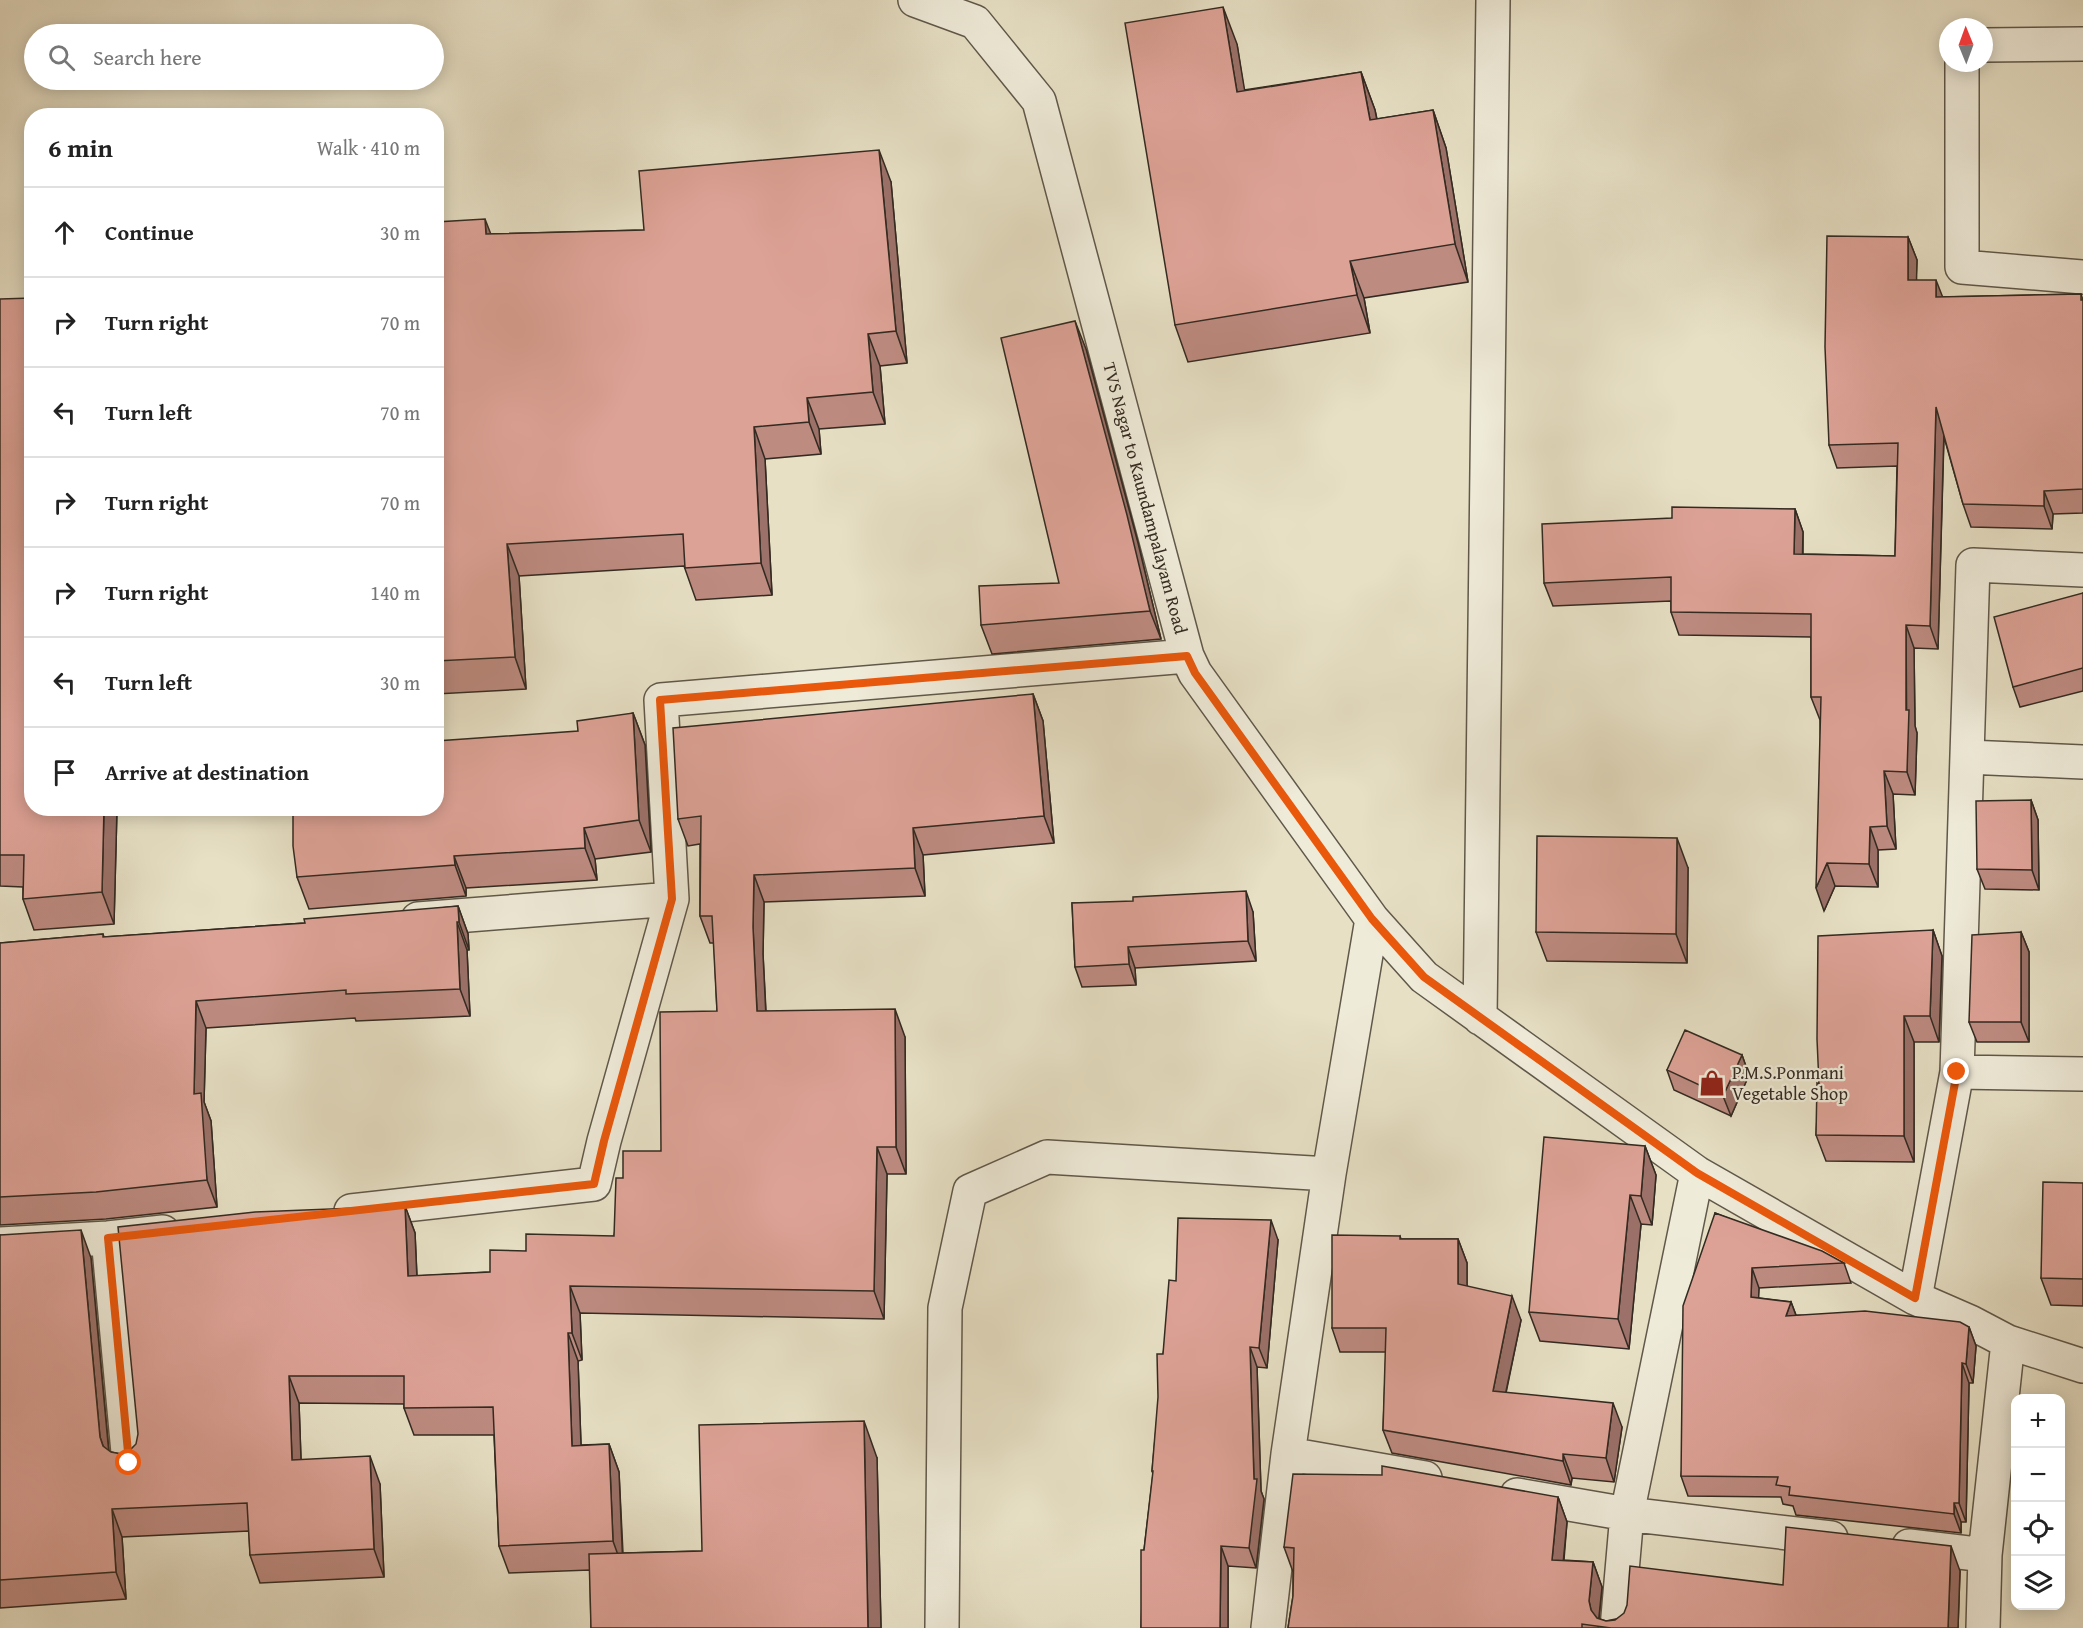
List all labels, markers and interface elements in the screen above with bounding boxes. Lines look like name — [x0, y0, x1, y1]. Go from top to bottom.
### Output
north arrow — [1939, 18, 1993, 72]
search box — [24, 24, 444, 90]
icon: search — [45, 41, 78, 74]
text: Search here — [93, 41, 202, 73]
text: 6 min — [48, 128, 113, 167]
text: Walk · 410 m — [317, 133, 420, 162]
icon: ahead — [48, 216, 81, 249]
text: Continue — [105, 216, 194, 248]
text: 30 m — [380, 218, 420, 247]
icon: right — [48, 306, 81, 339]
text: Turn right — [105, 306, 208, 338]
text: 70 m — [380, 308, 420, 337]
street label: TVS Nagar to Kaundampalayam Road — [1096, 359, 1195, 637]
icon: left — [48, 396, 81, 429]
text: Turn left — [105, 396, 192, 428]
text: 70 m — [380, 398, 420, 427]
icon: right — [48, 486, 81, 519]
text: Turn right — [105, 486, 208, 518]
text: 70 m — [380, 488, 420, 517]
icon: right — [48, 576, 81, 609]
text: Turn right — [105, 576, 208, 608]
text: 140 m — [370, 578, 420, 607]
icon: left — [48, 666, 81, 699]
text: Turn left — [105, 666, 192, 698]
text: 30 m — [380, 668, 420, 697]
icon: arrive — [48, 756, 81, 789]
text: Arrive at destination — [105, 756, 309, 788]
route end — [1943, 1058, 1969, 1084]
place label: P.M.S.Ponmani Vegetable Shop — [1732, 1059, 1848, 1107]
shop icon: P.M.S.Ponmani Vegetable Shop — [1697, 1068, 1727, 1098]
map controls — [2011, 1394, 2065, 1610]
button: + — [2011, 1394, 2065, 1448]
button: − — [2011, 1448, 2065, 1502]
route start — [115, 1449, 141, 1475]
button: locate — [2011, 1502, 2065, 1556]
button: layers — [2011, 1556, 2065, 1610]

